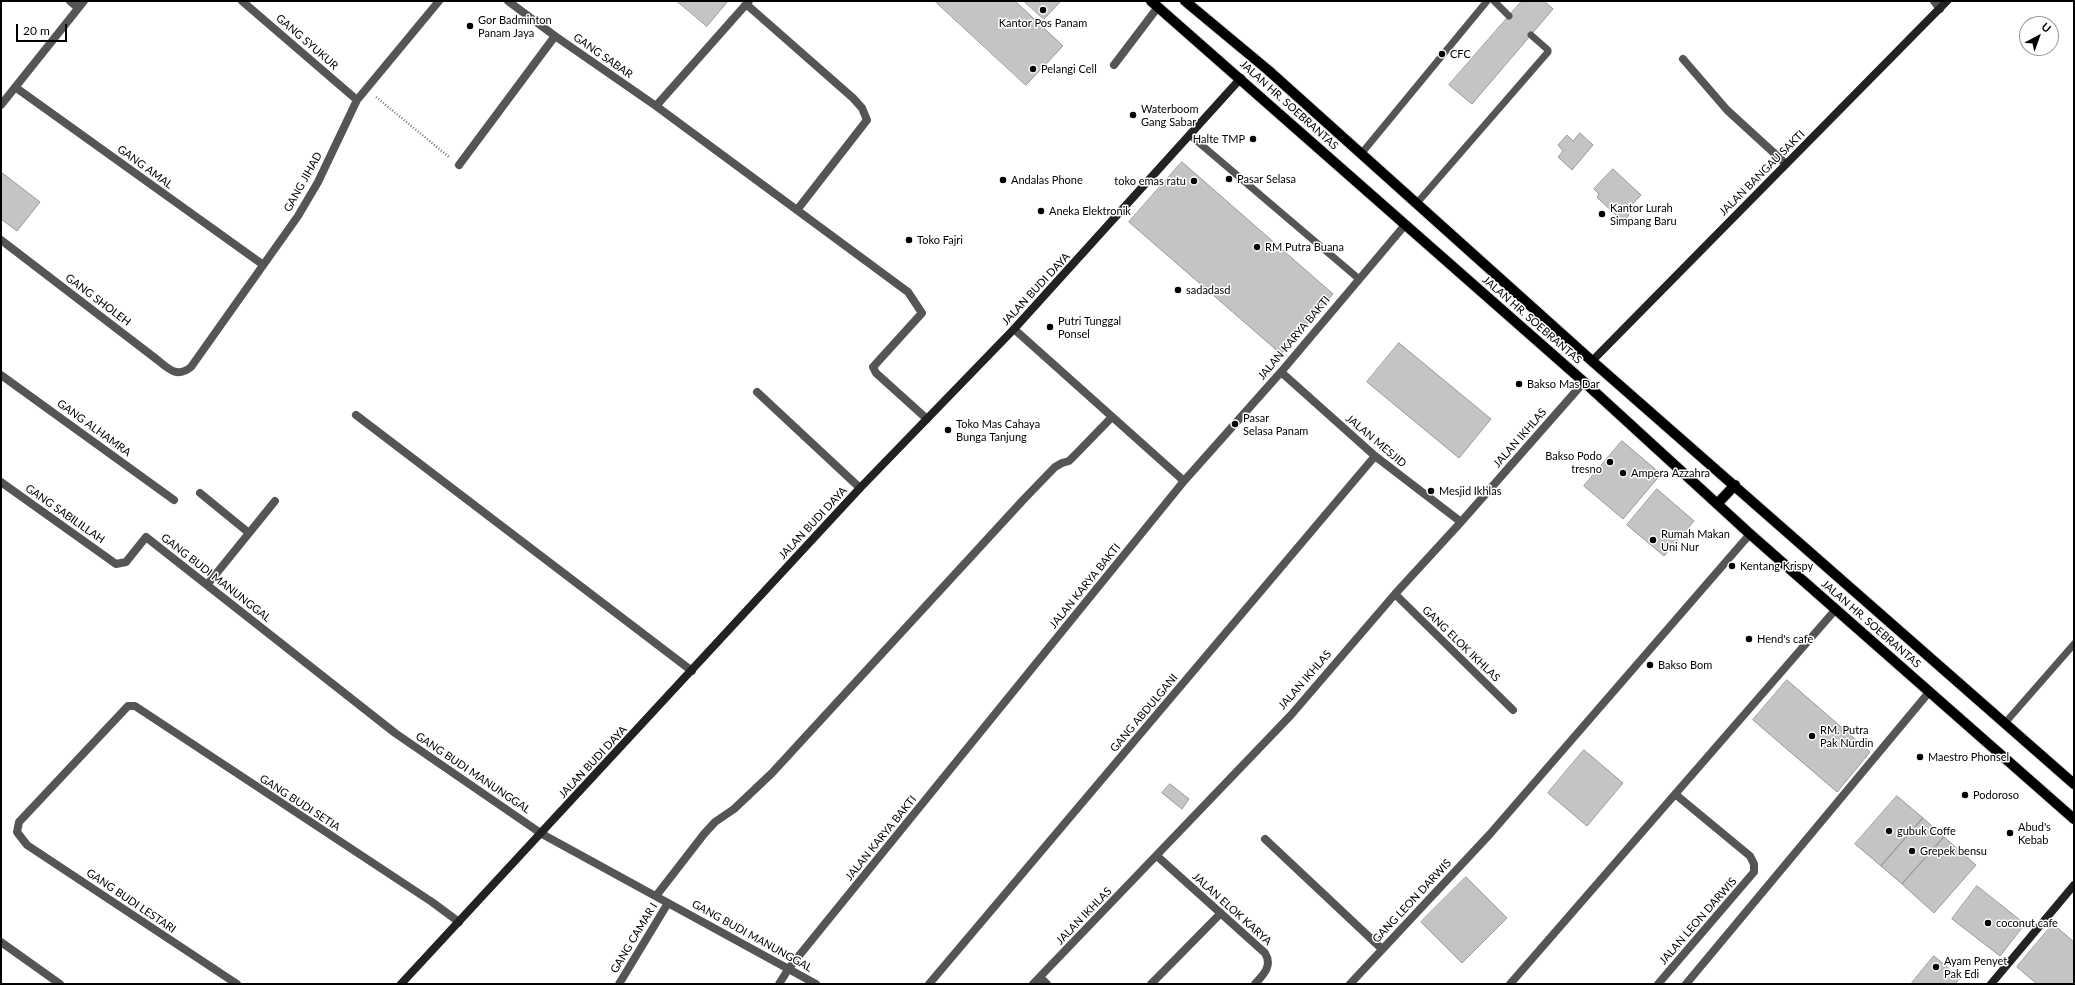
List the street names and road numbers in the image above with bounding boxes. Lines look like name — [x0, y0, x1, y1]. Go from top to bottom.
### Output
street label: GANG SYUKUR — [273, 12, 341, 72]
street label: GANG SABAR — [571, 31, 635, 81]
street label: JALAN HR. SOEBRANTAS — [1237, 58, 1341, 152]
street label: JALAN BANGAU SAKTI — [1717, 128, 1807, 218]
street label: GANG AMAL — [115, 142, 175, 192]
street label: GANG JIHAD — [281, 150, 325, 214]
street label: JALAN BUDI DAYA — [999, 250, 1073, 328]
street label: GANG SHOLEH — [63, 271, 133, 329]
street label: JALAN HR. SOEBRANTAS — [1480, 273, 1584, 367]
street label: JALAN KARYA BAKTI — [1255, 293, 1333, 383]
street label: GANG ALHAMRA — [54, 397, 134, 459]
street label: JALAN IKHLAS — [1491, 406, 1549, 470]
street label: JALAN MESJID — [1343, 412, 1409, 470]
street label: GANG SABILILLAH — [23, 482, 107, 546]
street label: JALAN BUDI DAYA — [776, 484, 850, 562]
street label: GANG BUDI MANUNGGAL — [158, 531, 274, 625]
street label: JALAN KARYA BAKTI — [1047, 541, 1123, 631]
street label: JALAN HR. SOEBRANTAS — [1819, 577, 1923, 671]
street label: GANG ELOK IKHLAS — [1419, 603, 1503, 685]
street label: JALAN IKHLAS — [1276, 648, 1334, 712]
street label: GANG ABDULGANI — [1107, 671, 1181, 755]
street label: JALAN BUDI DAYA — [556, 723, 630, 801]
street label: GANG BUDI MANUNGGAL — [413, 730, 533, 816]
street label: GANG BUDI SETIA — [257, 772, 343, 834]
street label: JALAN KARYA BAKTI — [843, 793, 919, 883]
street label: GANG LEON DARWIS — [1370, 857, 1454, 945]
street label: GANG BUDI LESTARI — [84, 866, 178, 936]
street label: JALAN ELOK KARYA — [1190, 870, 1274, 948]
street label: JALAN LEON DARWIS — [1657, 875, 1739, 967]
street label: JALAN IKHLAS — [1054, 885, 1114, 947]
street label: GANG BUDI MANUNGGAL — [689, 897, 815, 975]
street label: GANG CAMAR I — [608, 900, 660, 976]

